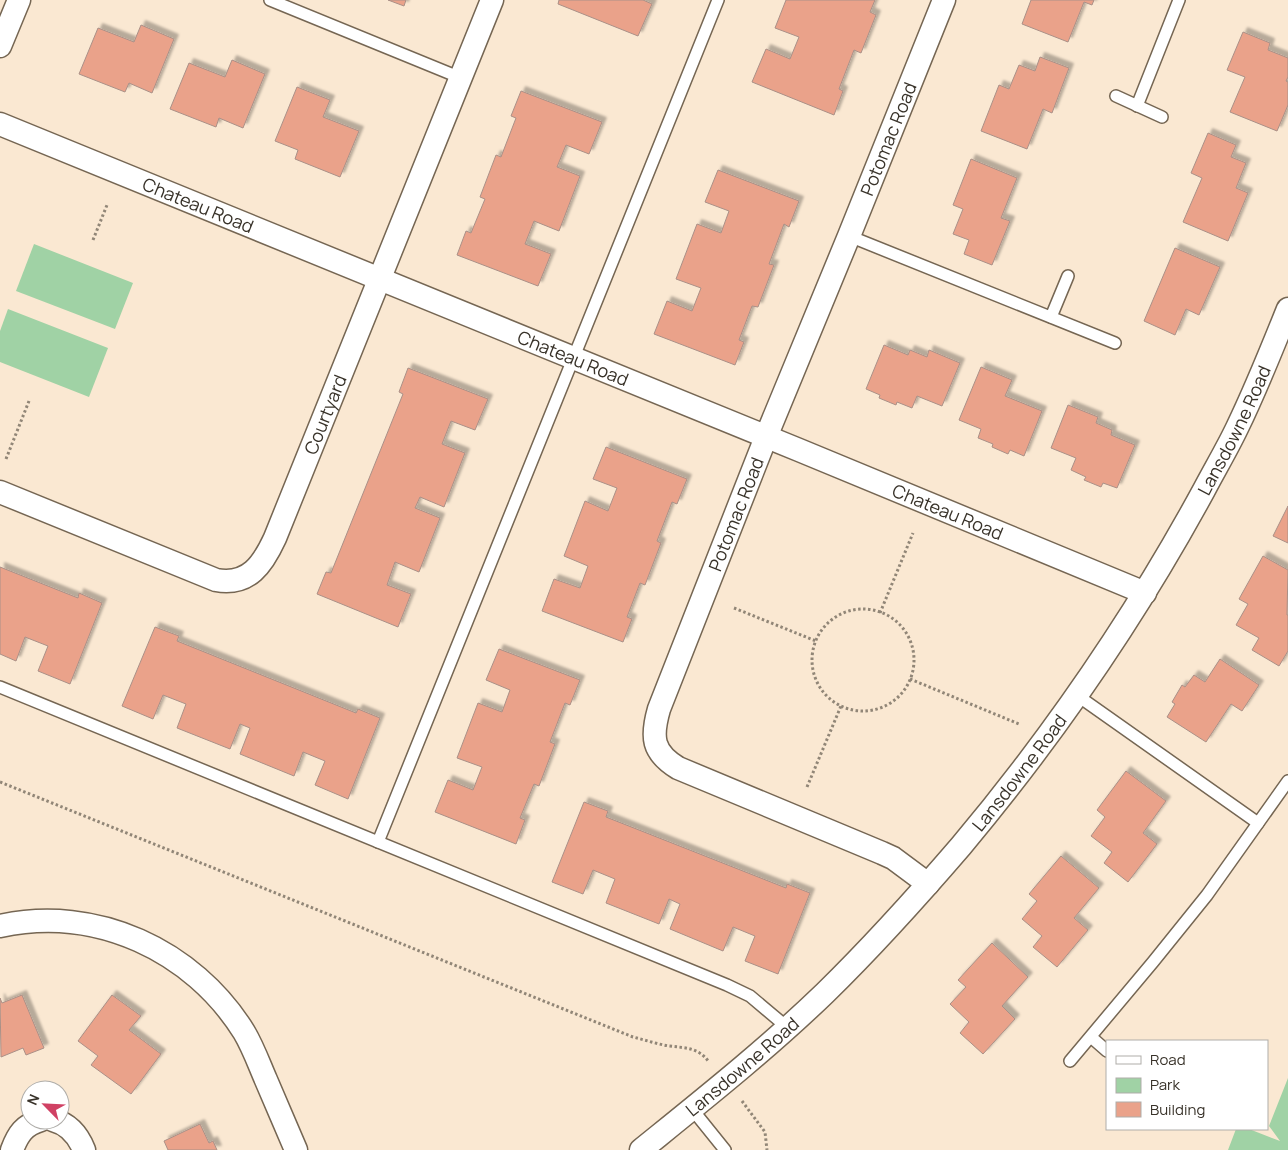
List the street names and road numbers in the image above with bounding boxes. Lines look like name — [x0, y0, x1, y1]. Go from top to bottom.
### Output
street label: Potomac Road — [854, 78, 922, 199]
street label: Chateau Road — [139, 171, 257, 238]
street label: Chateau Road — [514, 324, 632, 391]
street label: Lansdowne Road — [1192, 362, 1276, 499]
street label: Courtyard — [298, 371, 352, 458]
street label: Potomac Road — [702, 454, 769, 574]
street label: Chateau Road — [889, 478, 1007, 545]
street label: Lansdowne Road — [966, 709, 1072, 836]
street label: Lansdowne Road — [680, 1012, 804, 1121]

